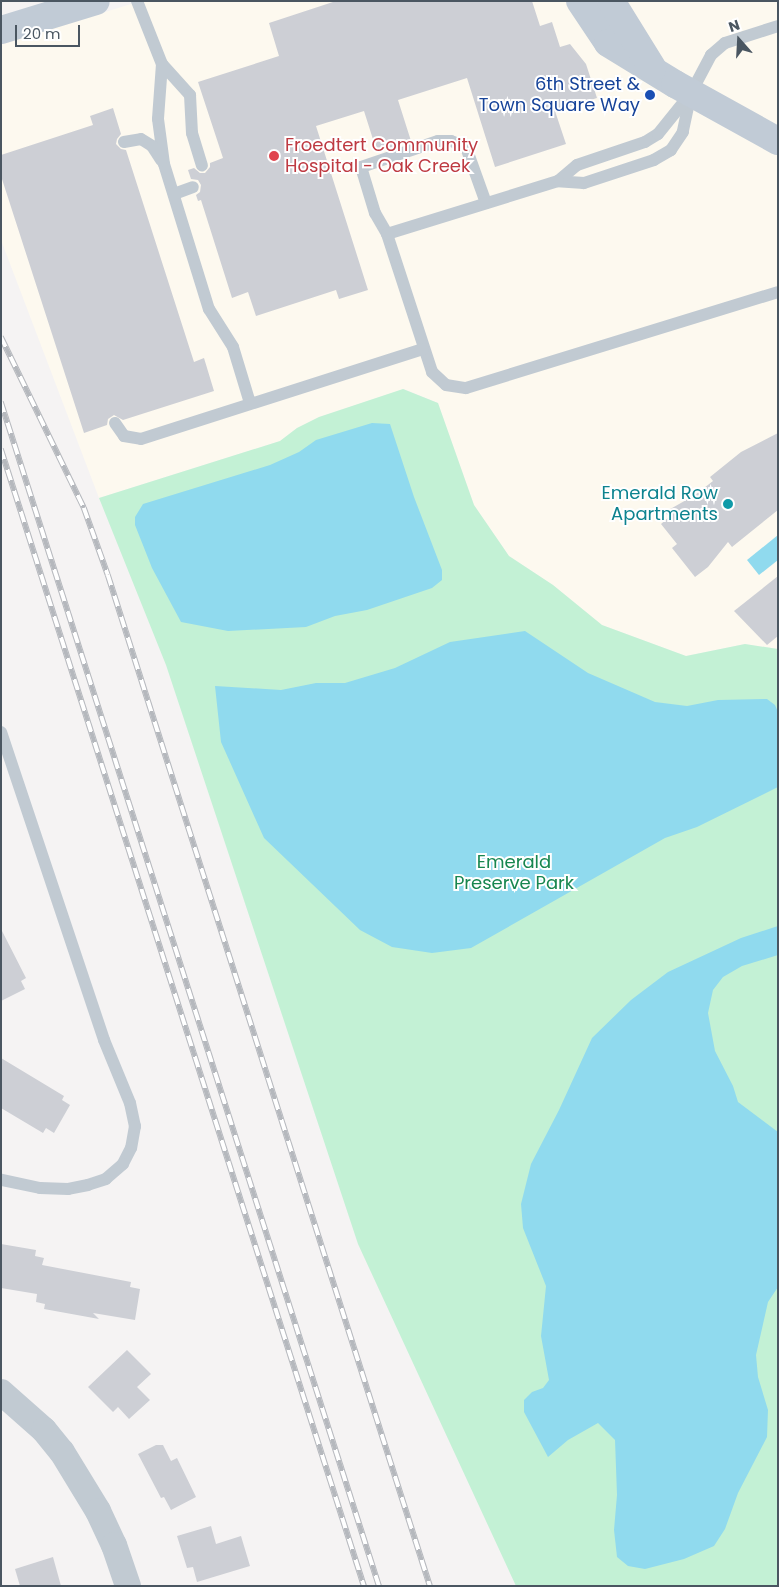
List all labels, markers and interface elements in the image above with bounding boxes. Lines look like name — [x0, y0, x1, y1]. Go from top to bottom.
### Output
scale bar — [18, 15, 82, 47]
north arrow — [714, 15, 764, 65]
text: N — [726, 15, 742, 37]
text: 20 m — [23, 23, 61, 44]
place label: 6th Street & Town Square Way — [479, 74, 640, 116]
marker: 6th Street & Town Square Way — [644, 89, 656, 101]
place label: Froedtert Community Hospital - Oak Creek — [285, 135, 478, 178]
marker: Froedtert Community Hospital - Oak Creek — [267, 149, 281, 163]
place label: Emerald Row Apartments — [602, 483, 718, 526]
marker: Emerald Row Apartments — [722, 498, 734, 510]
park label: Emerald Preserve Park — [454, 852, 574, 894]

